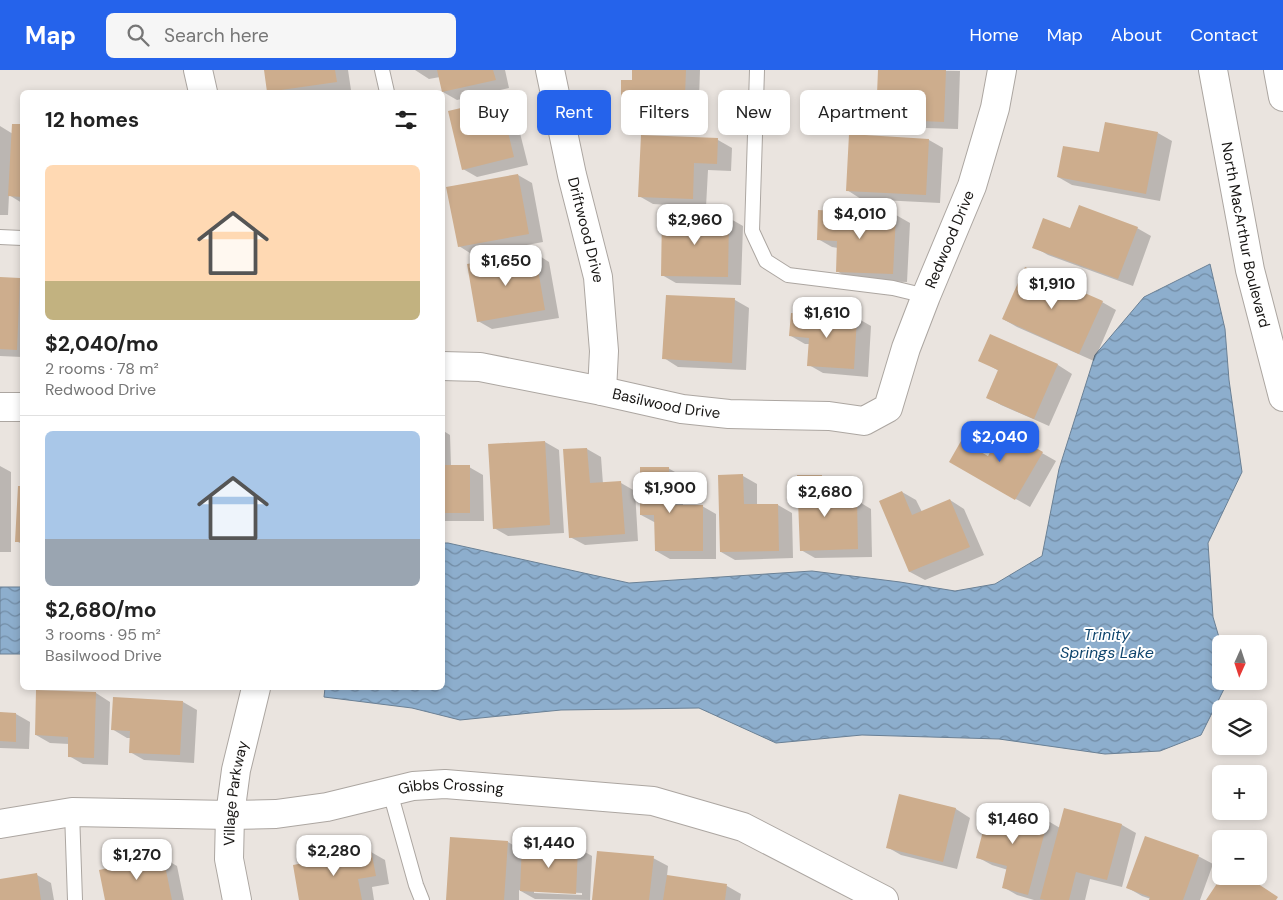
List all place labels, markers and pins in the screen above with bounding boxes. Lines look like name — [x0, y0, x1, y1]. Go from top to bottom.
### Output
pin: $4,010 — [819, 198, 901, 240]
pin: $2,960 — [654, 204, 736, 246]
pin: $1,650 — [465, 244, 547, 287]
pin: $1,910 — [1011, 268, 1093, 310]
pin: $1,610 — [786, 296, 868, 339]
pin: $2,040 — [959, 420, 1041, 463]
pin: $1,900 — [629, 472, 711, 514]
pin: $2,680 — [784, 476, 866, 518]
pin: $1,460 — [972, 802, 1054, 845]
pin: $1,440 — [508, 826, 590, 869]
pin: $2,280 — [293, 834, 375, 877]
pin: $1,270 — [96, 838, 178, 881]

